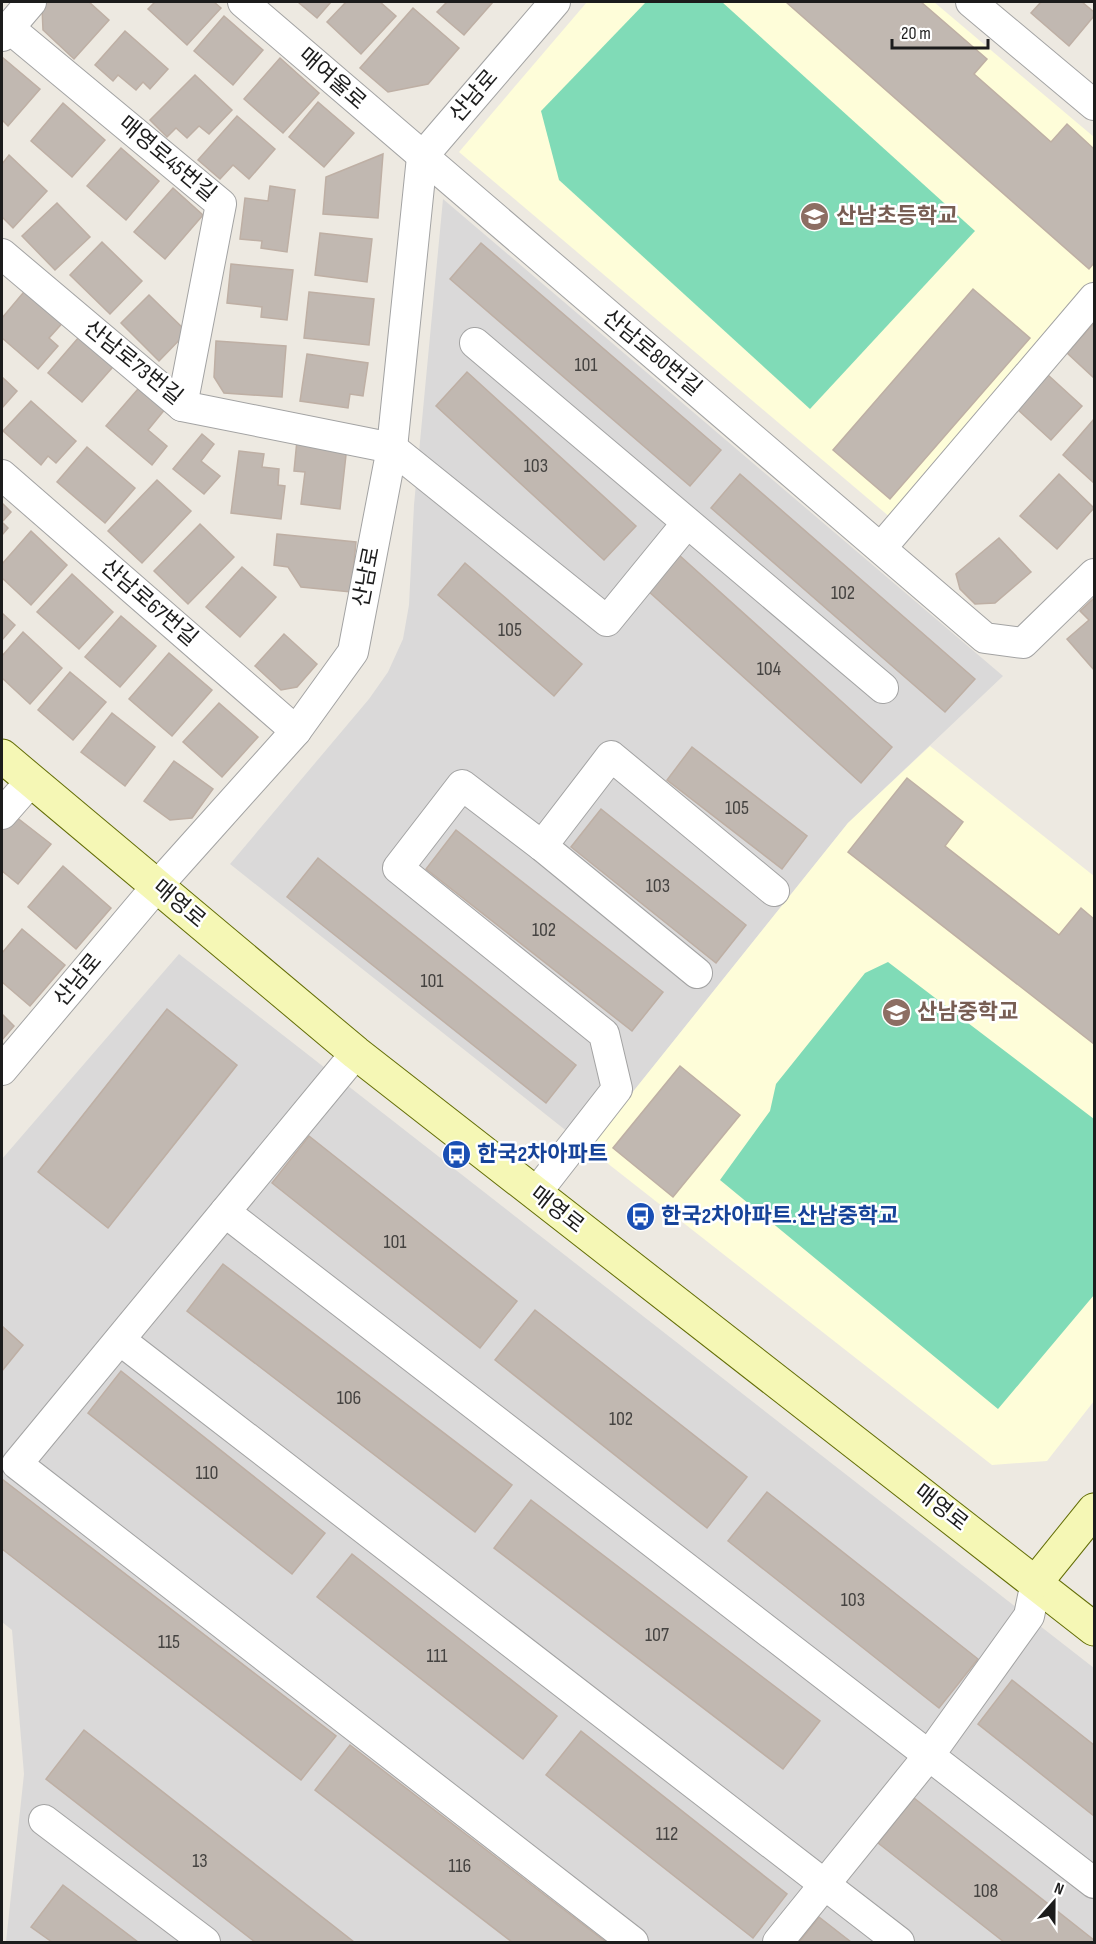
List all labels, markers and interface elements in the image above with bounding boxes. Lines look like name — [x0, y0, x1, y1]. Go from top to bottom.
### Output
scale bar — [892, 12, 988, 50]
text: 20 m — [901, 23, 931, 44]
street label: 매여울로 — [293, 42, 371, 116]
street label: 산남로 — [444, 64, 504, 128]
street label: 매영로45번길 — [113, 110, 221, 208]
school or university icon: 산남초등학교 — [799, 200, 831, 232]
place label: 산남초등학교 — [836, 203, 957, 230]
street label: 산남로80번길 — [597, 304, 707, 402]
street label: 산남로73번길 — [78, 315, 188, 411]
house number: 101 — [575, 353, 597, 377]
house number: 103 — [524, 454, 548, 478]
street label: 산남로 — [348, 545, 386, 609]
street label: 산남로67번길 — [95, 554, 203, 652]
house number: 102 — [831, 581, 855, 605]
house number: 105 — [498, 618, 522, 642]
house number: 104 — [757, 657, 781, 681]
house number: 105 — [725, 796, 749, 820]
street label: 매영로 — [147, 874, 211, 934]
house number: 103 — [646, 874, 670, 898]
house number: 102 — [532, 918, 556, 942]
street label: 산남로 — [48, 948, 108, 1012]
house number: 101 — [421, 969, 443, 993]
school or university icon: 산남중학교 — [880, 996, 912, 1028]
place label: 산남중학교 — [917, 999, 1018, 1026]
bus stop icon: 한국2차아파트 — [440, 1138, 472, 1170]
place label: 한국2차아파트 — [477, 1141, 608, 1168]
street label: 매영로 — [525, 1181, 589, 1239]
bus stop icon: 한국2차아파트.산남중학교 — [624, 1200, 656, 1232]
place label: 한국2차아파트.산남중학교 — [661, 1203, 898, 1230]
house number: 101 — [384, 1230, 406, 1254]
house number: 106 — [337, 1386, 361, 1410]
house number: 102 — [609, 1407, 633, 1431]
house number: 110 — [196, 1461, 218, 1485]
street label: 매영로 — [909, 1479, 973, 1537]
house number: 103 — [841, 1588, 865, 1612]
house number: 107 — [645, 1623, 669, 1647]
house number: 115 — [158, 1630, 180, 1654]
house number: 111 — [427, 1644, 448, 1668]
house number: 112 — [656, 1822, 678, 1846]
house number: 13 — [192, 1849, 208, 1873]
house number: 116 — [449, 1854, 471, 1878]
north arrow — [1024, 1872, 1084, 1932]
house number: 108 — [974, 1879, 998, 1903]
text: N — [1051, 1879, 1066, 1900]

